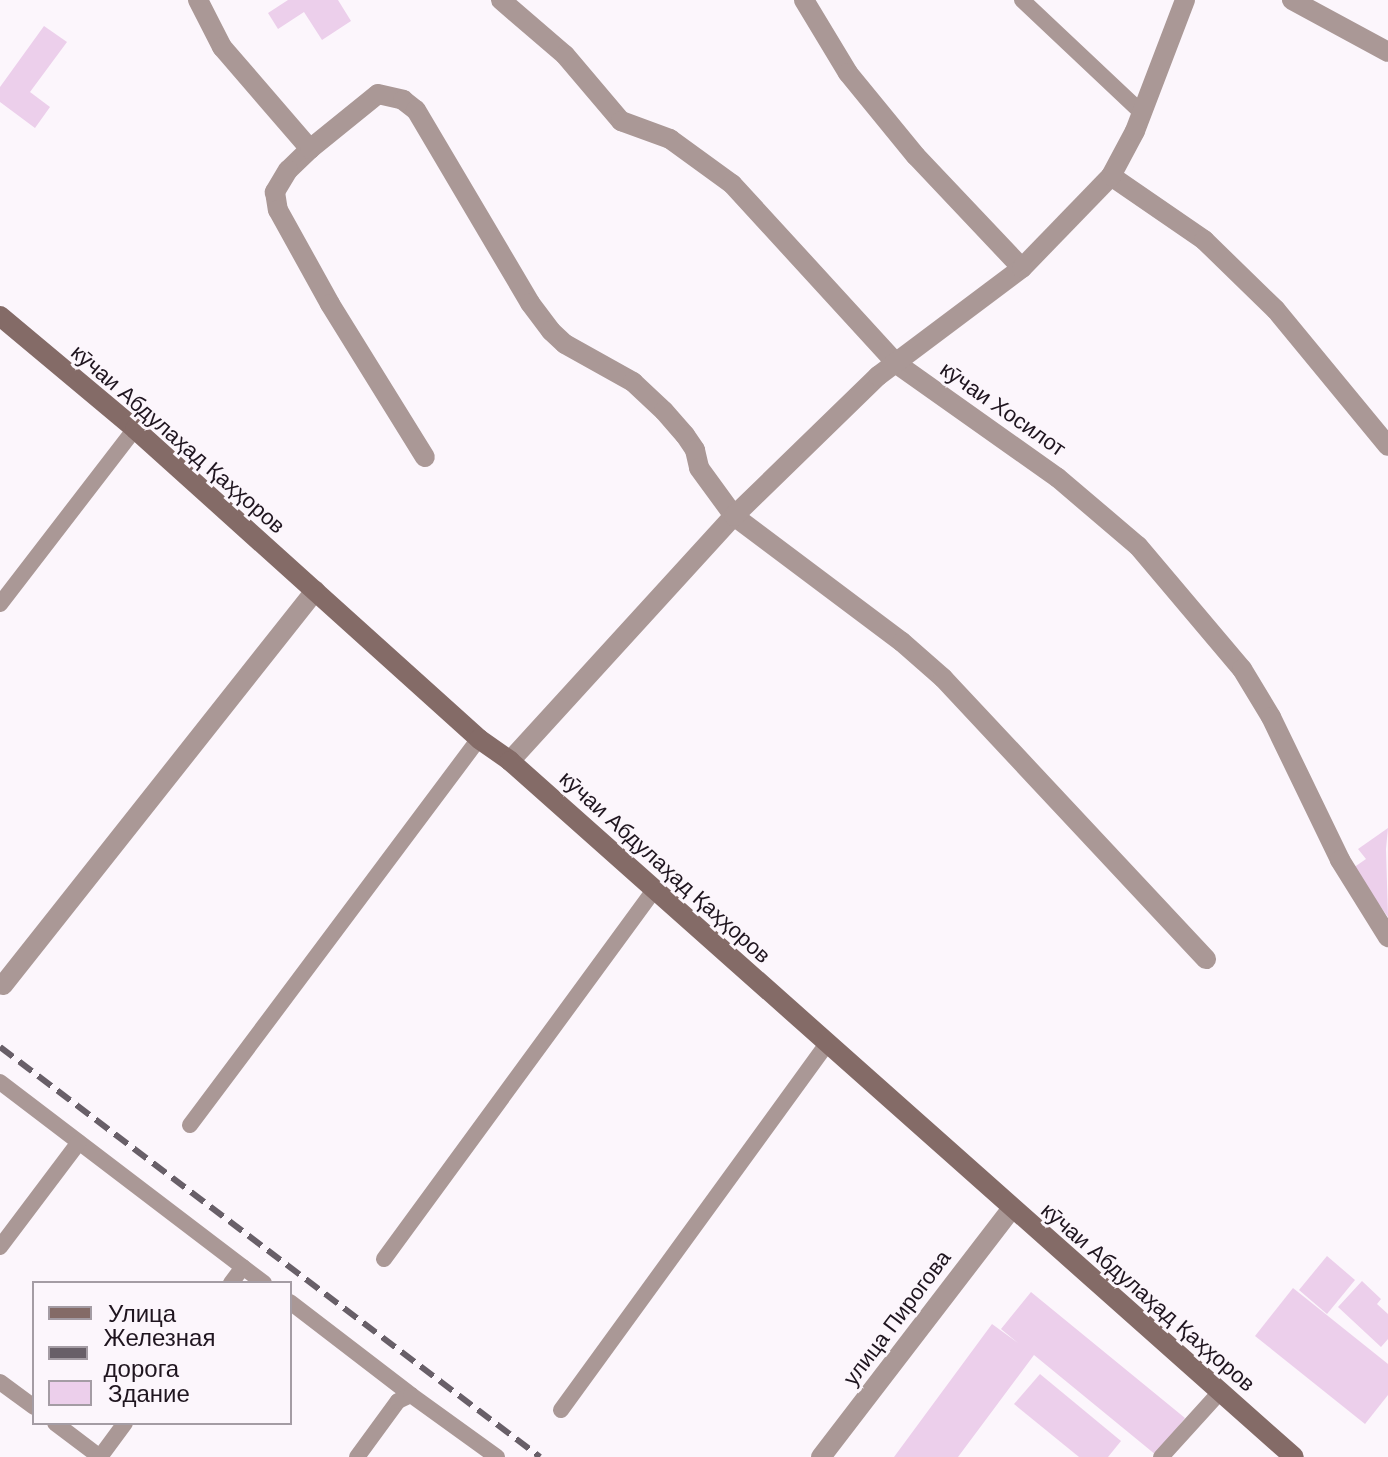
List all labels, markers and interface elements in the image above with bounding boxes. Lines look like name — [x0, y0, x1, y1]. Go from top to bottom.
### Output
street label: кӯчаи Абдулаҳад Қаҳҳоров — [66, 339, 290, 539]
street label: кӯчаи Хосилот — [935, 356, 1071, 462]
street label: кӯчаи Абдулаҳад Қаҳҳоров — [554, 765, 776, 969]
street label: кӯчаи Абдулаҳад Қаҳҳоров — [1036, 1197, 1260, 1397]
street label: улица Пирогова — [838, 1245, 956, 1391]
legend — [32, 1281, 292, 1425]
text: Улица — [108, 1298, 176, 1329]
text: Железная дорога — [104, 1322, 215, 1384]
text: Здание — [108, 1378, 190, 1409]

